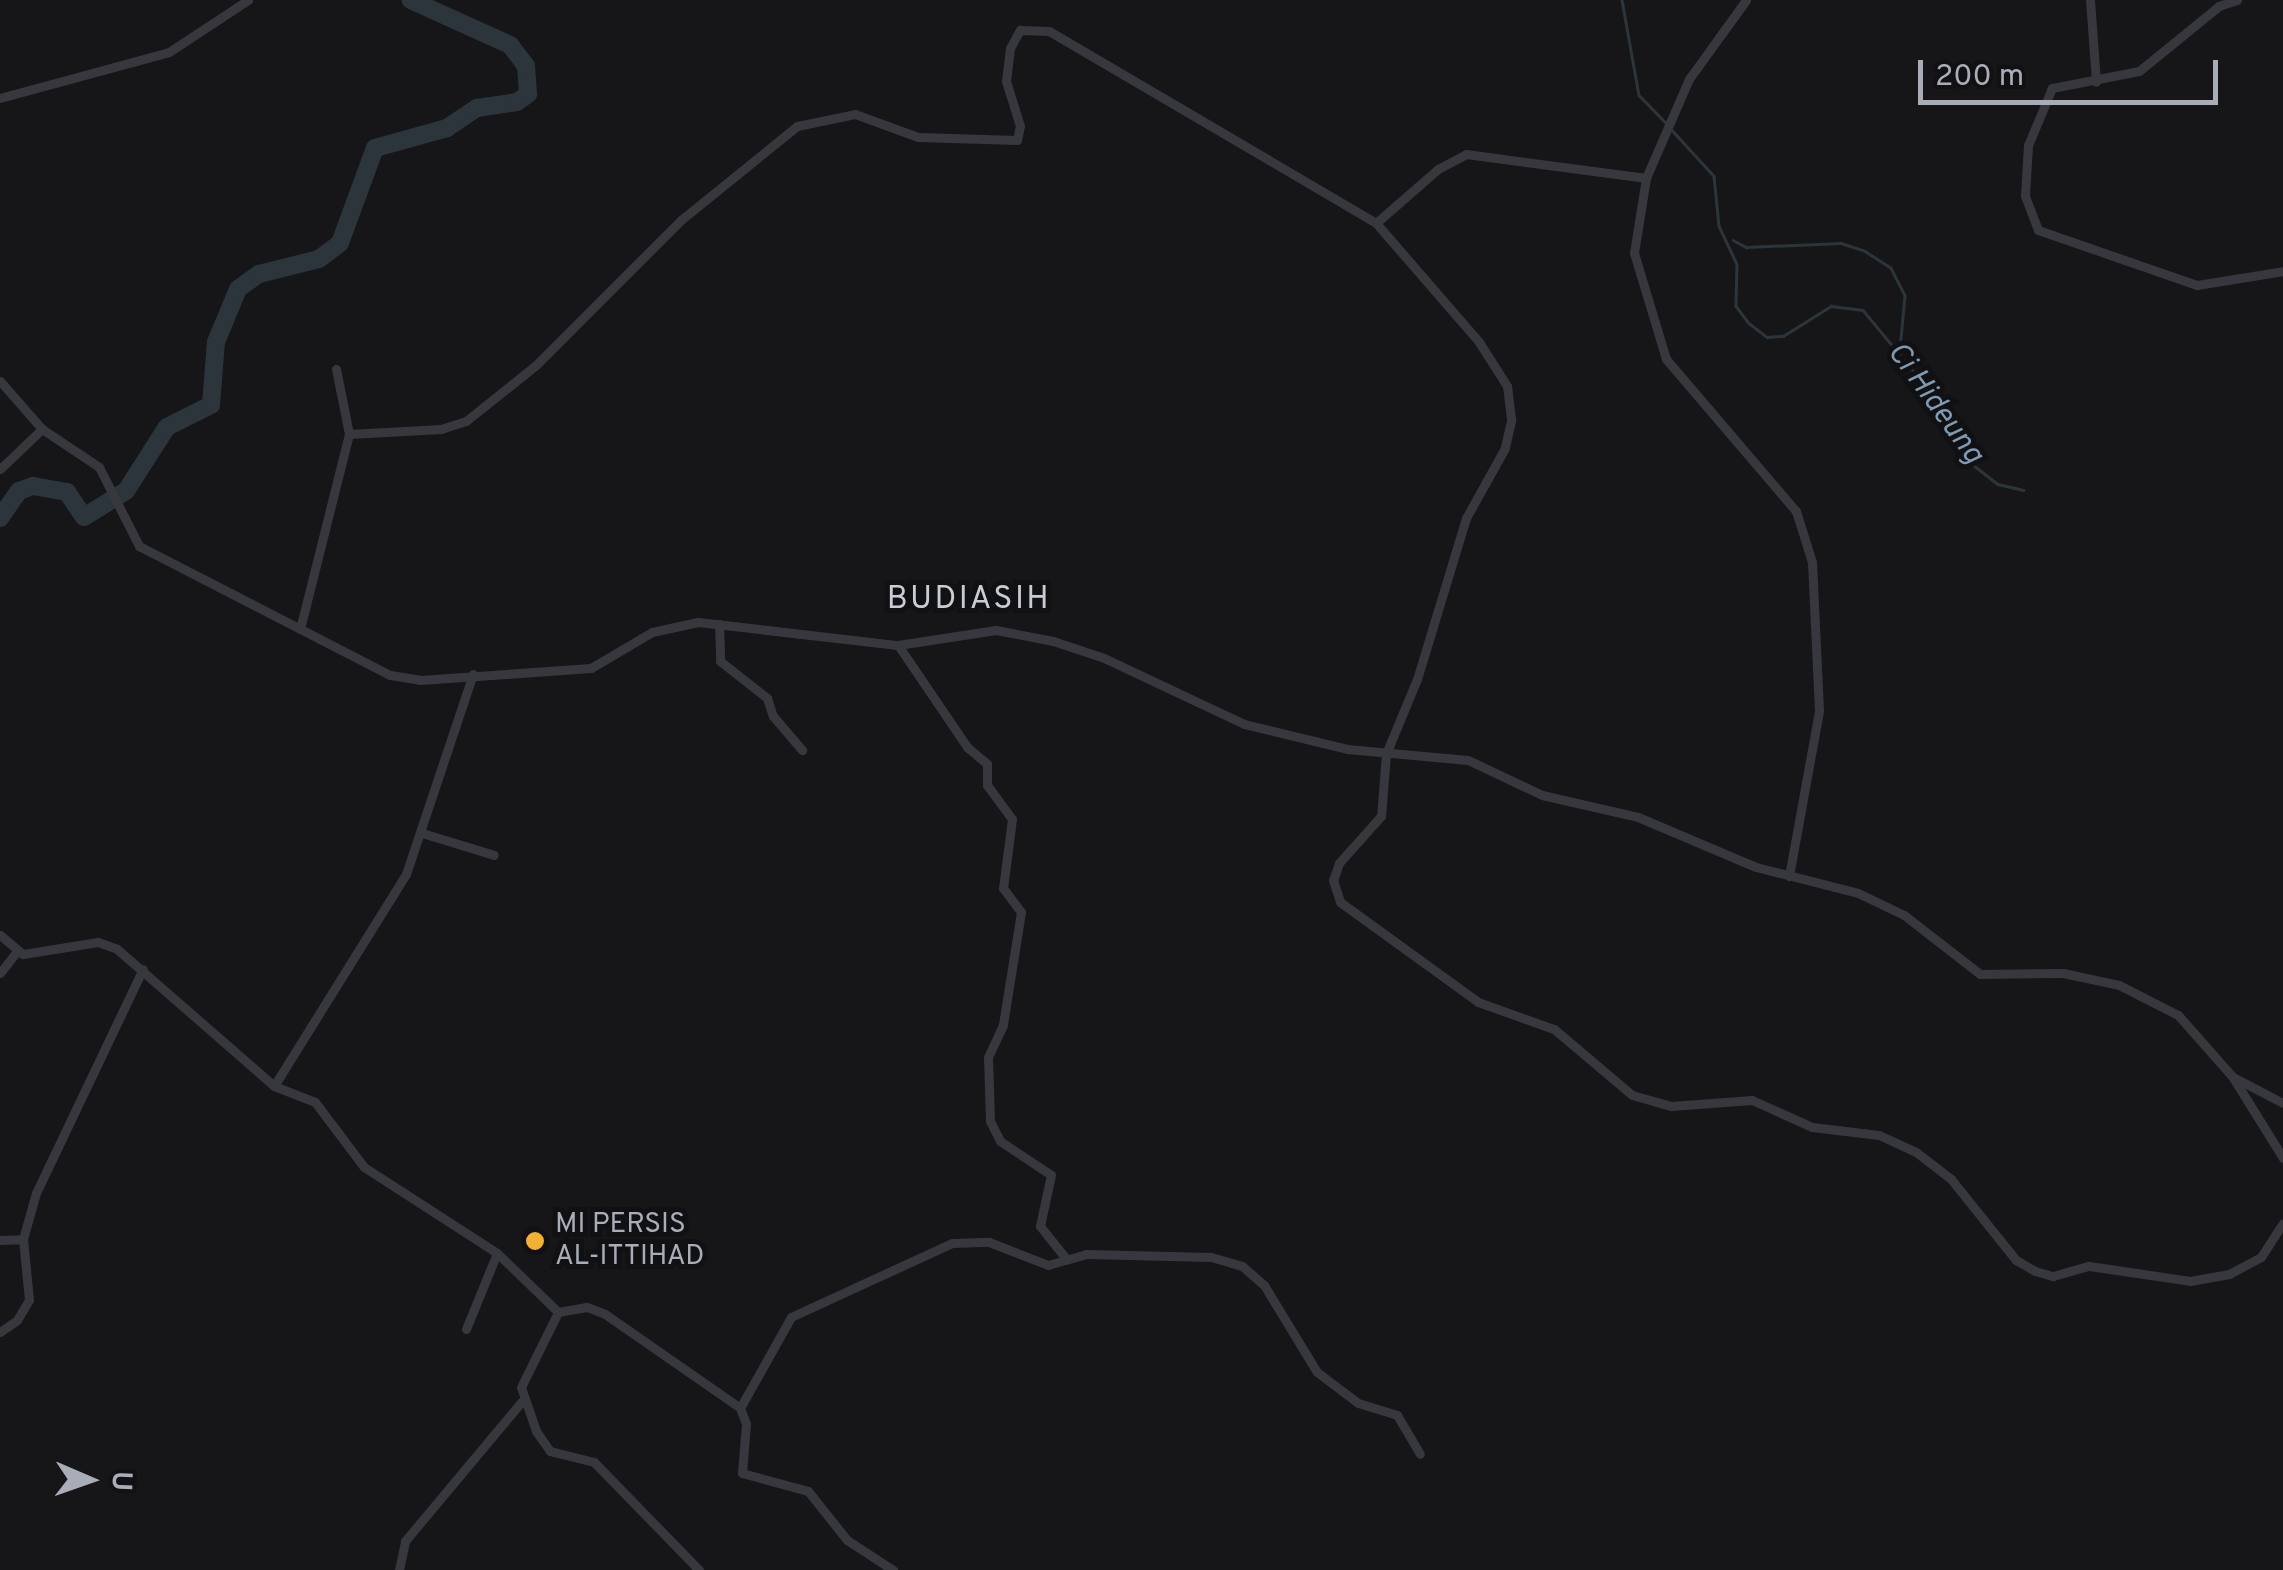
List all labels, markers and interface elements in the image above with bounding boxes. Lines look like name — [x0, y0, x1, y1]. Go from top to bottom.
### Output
scale bar — [1923, 40, 2223, 102]
text: 200 m — [1935, 59, 2024, 96]
water label: Ci Hideung — [1878, 336, 1990, 472]
district label: BUDIASIH — [887, 581, 1051, 619]
place label: MI PERSIS AL-ITTIHAD — [555, 1208, 704, 1274]
marker: MI PERSIS AL-ITTIHAD — [524, 1230, 546, 1252]
north arrow — [40, 1430, 140, 1530]
text: U — [102, 1470, 138, 1492]

